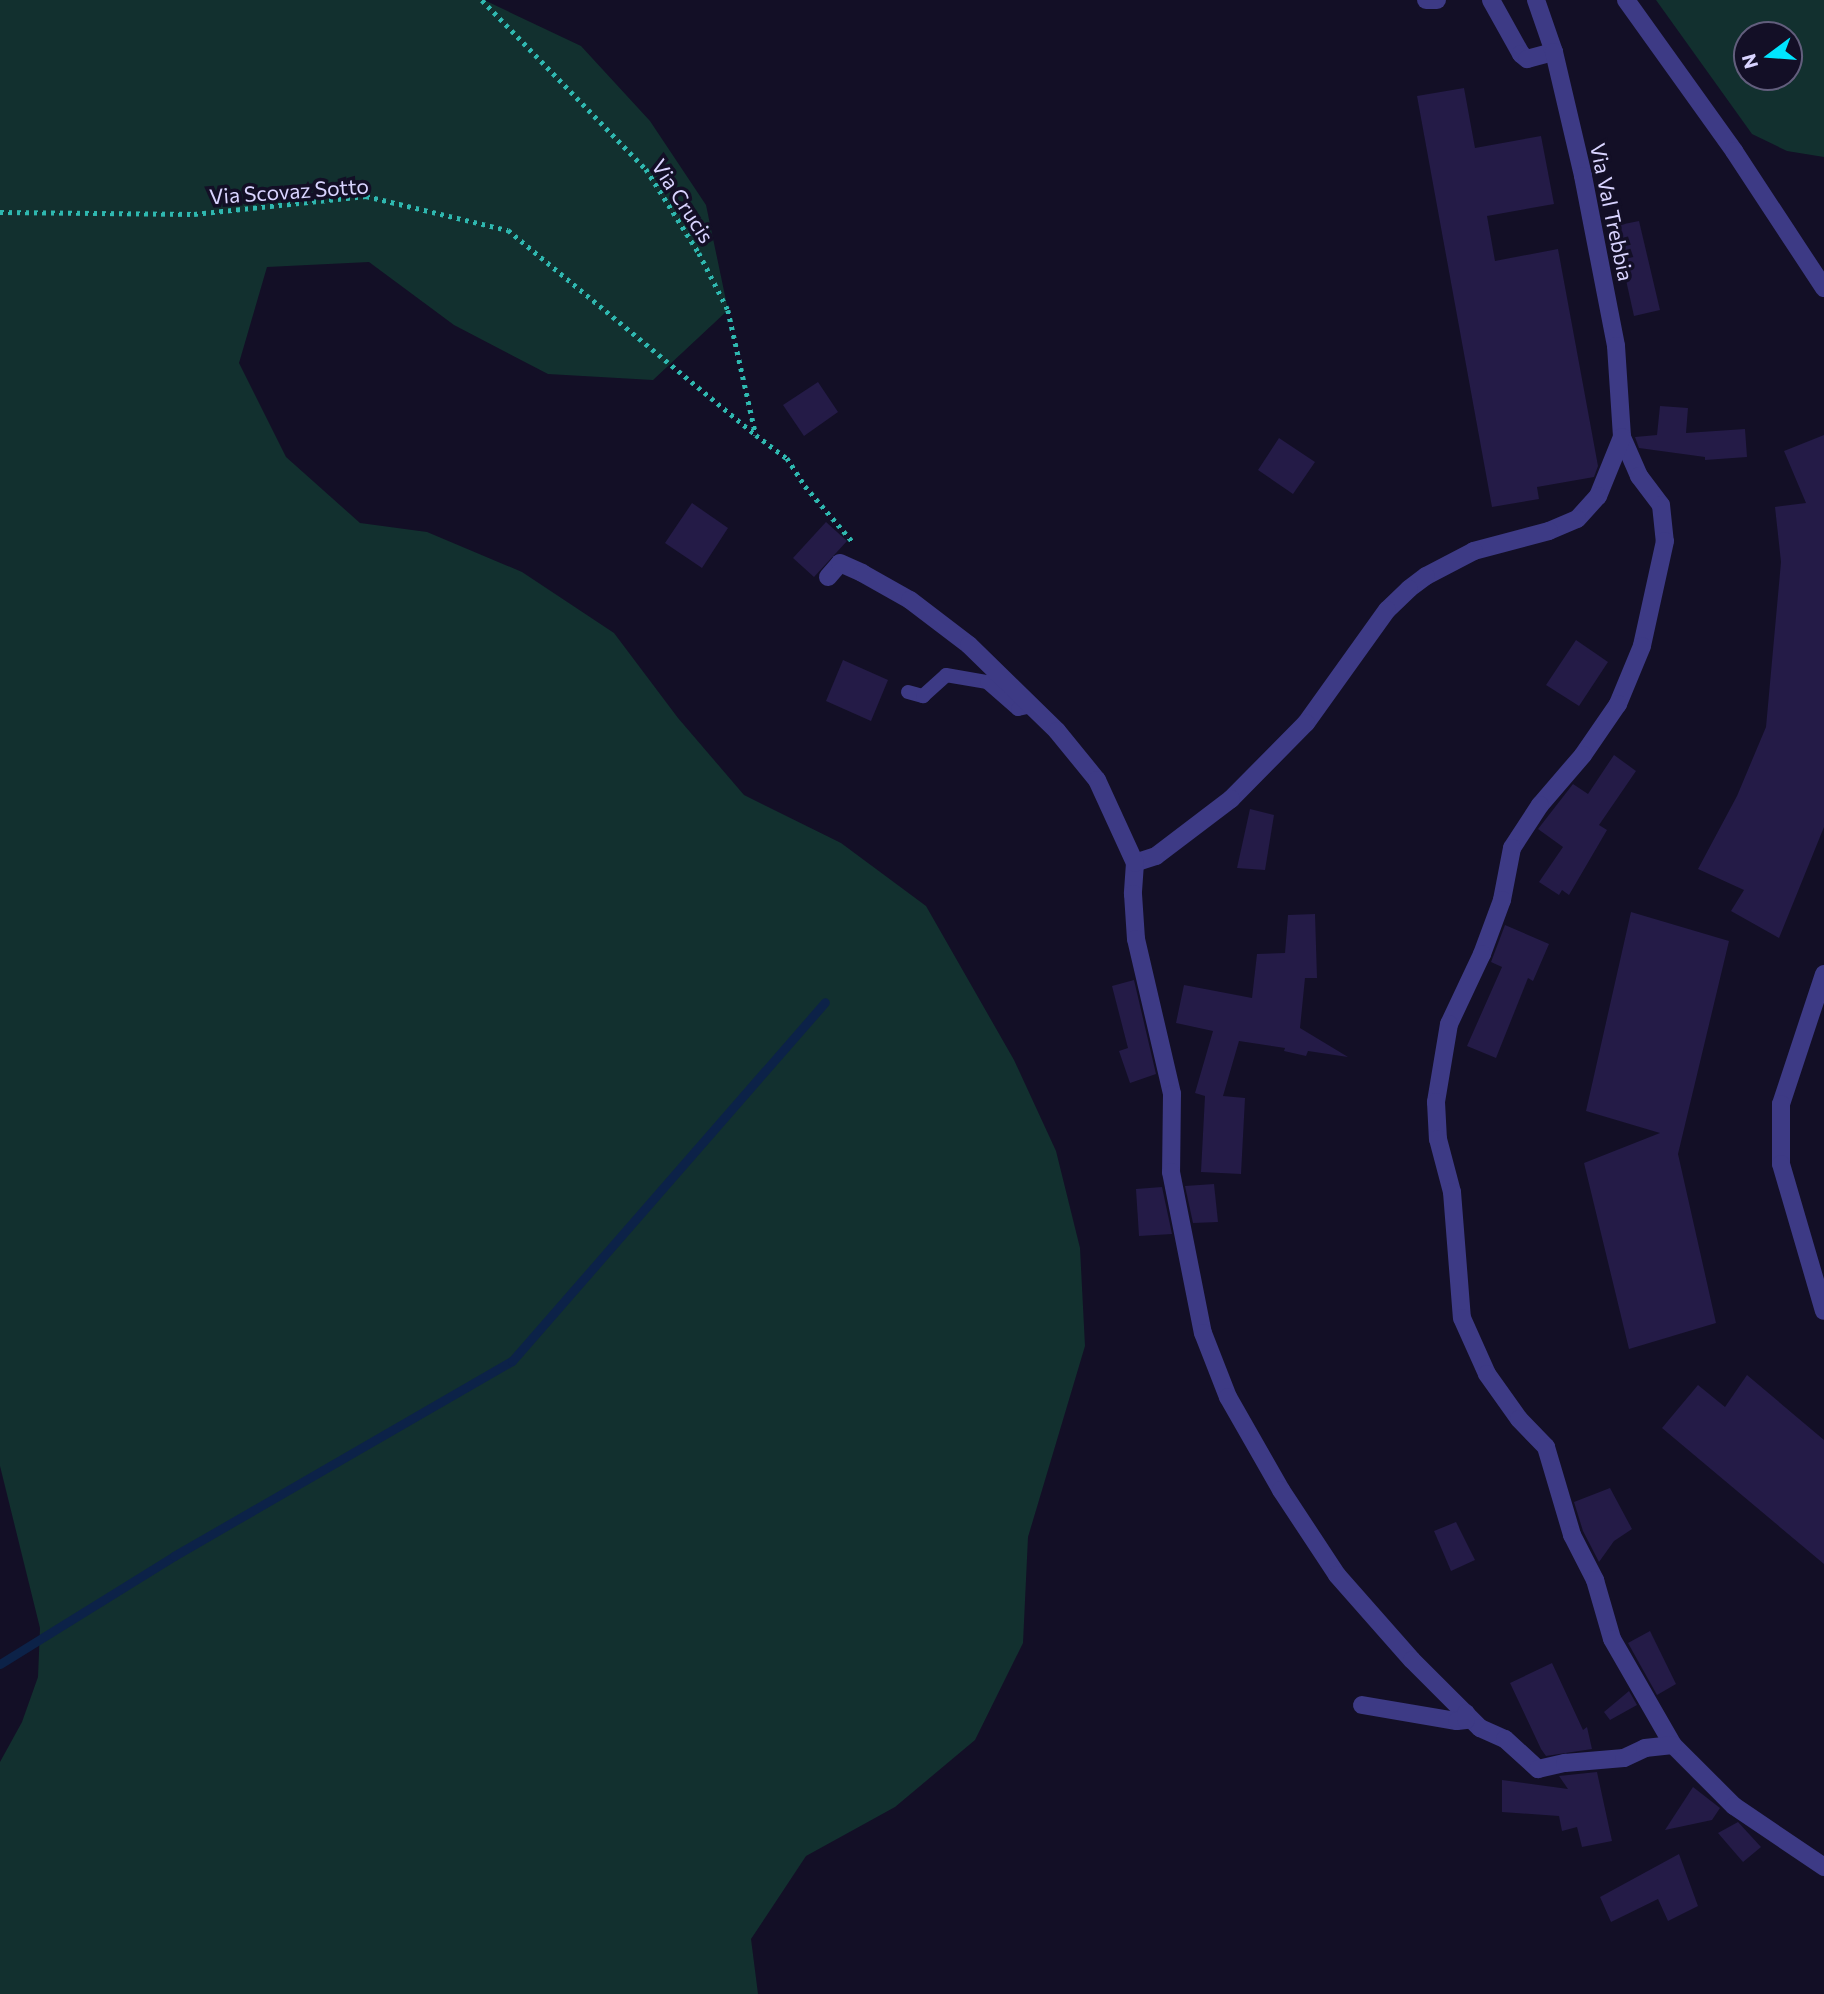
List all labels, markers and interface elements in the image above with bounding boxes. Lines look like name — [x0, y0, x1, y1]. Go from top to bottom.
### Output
north arrow — [1733, 21, 1803, 91]
text: N — [1736, 51, 1762, 71]
street label: Via Val Trebbia — [1585, 141, 1639, 283]
street label: Via Crucis — [647, 154, 719, 248]
street label: Via Scovaz Sotto — [208, 173, 370, 209]

